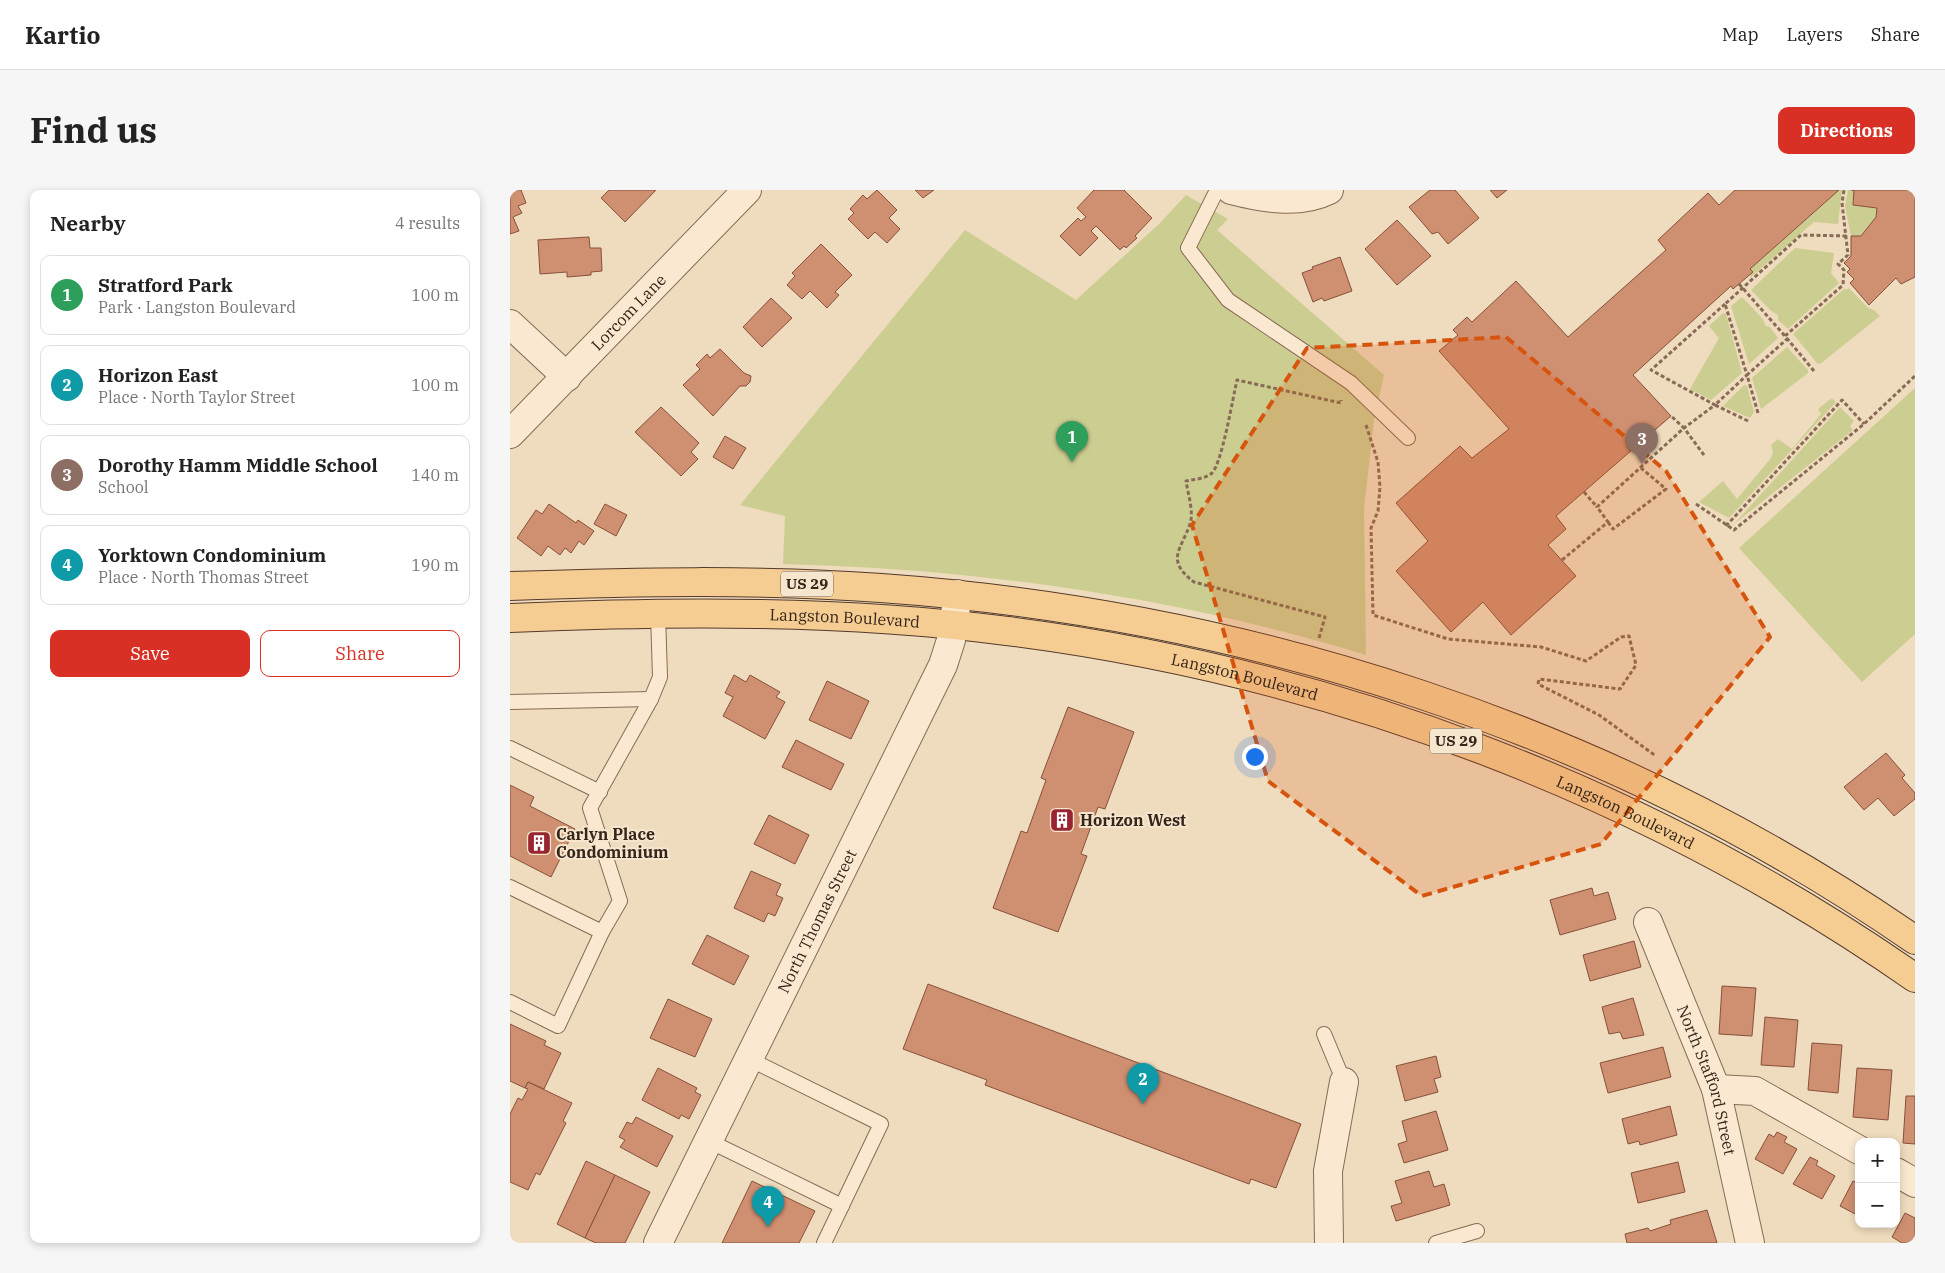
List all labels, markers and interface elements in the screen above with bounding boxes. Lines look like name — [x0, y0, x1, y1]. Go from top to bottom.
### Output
text: Kartio — [25, 19, 100, 51]
text: Map — [1722, 23, 1759, 46]
text: Layers — [1787, 23, 1843, 46]
text: Share — [1871, 23, 1920, 46]
text: Find us — [30, 107, 157, 153]
button: Directions — [1778, 107, 1915, 154]
text: Nearby — [50, 209, 126, 237]
text: 4 results — [395, 213, 460, 233]
street label: Lorcom Lane — [587, 270, 670, 354]
text: Stratford Park — [98, 273, 233, 297]
text: 1 — [62, 285, 72, 305]
text: 100 m — [411, 285, 459, 305]
text: Park · Langston Boulevard — [98, 297, 296, 317]
text: Horizon East — [98, 363, 218, 387]
text: 2 — [62, 375, 72, 395]
text: 100 m — [411, 375, 459, 395]
text: Place · North Taylor Street — [98, 387, 295, 407]
pin: 1 — [1056, 421, 1088, 462]
pin: 3 — [1626, 423, 1658, 464]
text: Dorothy Hamm Middle School — [98, 453, 378, 477]
text: 3 — [62, 465, 72, 485]
text: 140 m — [411, 465, 459, 485]
text: School — [98, 477, 149, 497]
text: Yorktown Condominium — [98, 543, 326, 567]
text: 4 — [62, 555, 72, 575]
text: 190 m — [411, 555, 459, 575]
text: Place · North Thomas Street — [98, 567, 309, 587]
road number: US 29 — [781, 572, 833, 596]
street label: Langston Boulevard — [769, 604, 921, 632]
button: Save — [50, 630, 250, 677]
button: Share — [260, 630, 460, 677]
street label: Langston Boulevard — [1170, 649, 1321, 705]
road number: US 29 — [1430, 728, 1482, 754]
your location — [1242, 744, 1268, 770]
street label: Langston Boulevard — [1553, 771, 1698, 853]
building icon: Horizon West — [1049, 807, 1075, 833]
place label: Horizon West — [1080, 810, 1186, 830]
place label: Carlyn Place Condominium — [556, 824, 669, 862]
building icon: Carlyn Place Condominium — [526, 830, 552, 856]
street label: North Thomas Street — [773, 845, 861, 996]
street label: North Stafford Street — [1673, 1002, 1740, 1157]
pin: 2 — [1127, 1063, 1159, 1104]
map controls — [1855, 1138, 1900, 1228]
button: + — [1855, 1138, 1900, 1183]
button: − — [1855, 1183, 1900, 1228]
pin: 4 — [752, 1186, 784, 1227]

